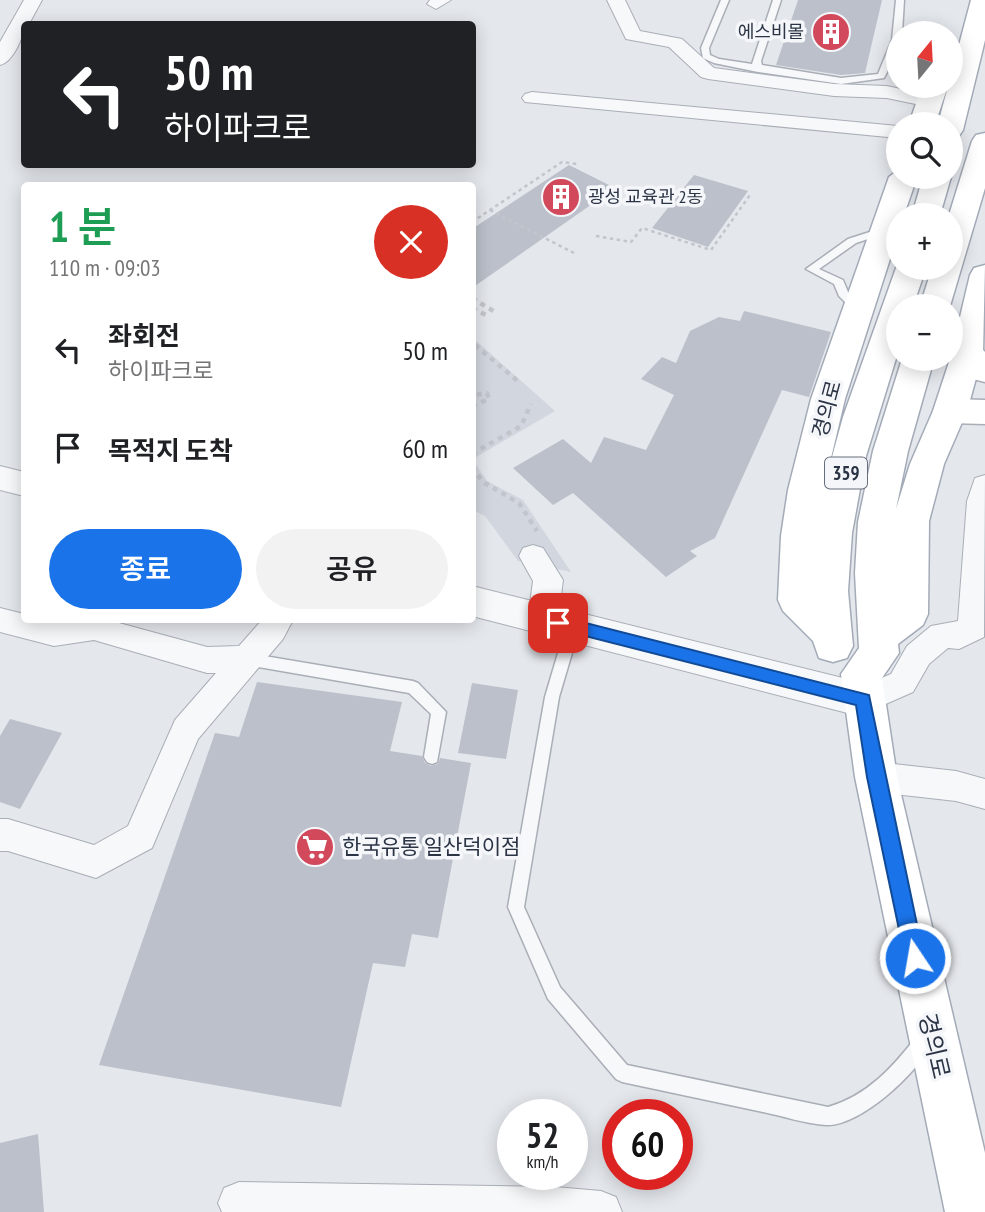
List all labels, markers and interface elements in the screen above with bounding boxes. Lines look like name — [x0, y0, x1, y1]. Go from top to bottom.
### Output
building icon: 에스비몰 — [810, 11, 852, 53]
place label: 에스비몰 — [738, 20, 804, 43]
north arrow — [886, 21, 962, 98]
map controls — [886, 21, 963, 371]
text: 50 m — [164, 40, 253, 104]
icon: left — [49, 49, 140, 140]
text: 하이파크로 — [164, 106, 311, 148]
button: search — [886, 112, 963, 189]
building icon: 광성 교육관 2동 — [540, 176, 582, 218]
place label: 광성 교육관 2동 — [588, 185, 703, 208]
text: 1 분 — [49, 199, 116, 254]
button: + — [886, 203, 963, 280]
button: close — [374, 205, 448, 279]
text: 110 m · 09:03 — [49, 253, 161, 282]
button: − — [886, 294, 963, 371]
text: 좌회전 — [108, 319, 180, 352]
icon: left — [49, 331, 87, 369]
text: 50 m — [402, 334, 448, 367]
text: 하이파크로 — [108, 356, 214, 385]
street label: 경의로 — [806, 377, 847, 440]
icon: arrive — [49, 429, 87, 467]
text: 60 m — [402, 432, 448, 465]
text: 목적지 도착 — [108, 434, 233, 467]
road number: 359 — [825, 458, 867, 488]
button: 종료 — [49, 529, 242, 609]
button: 공유 — [256, 529, 448, 609]
pin — [528, 593, 588, 653]
icon: arrive — [539, 604, 577, 642]
supermarket icon: 한국유통 일산덕이점 — [294, 826, 336, 868]
place label: 한국유통 일산덕이점 — [342, 833, 520, 860]
position arrow — [878, 921, 952, 995]
street label: 경의로 — [912, 1010, 957, 1082]
speed limit sign: 60 — [602, 1099, 693, 1190]
text: 52 — [526, 1112, 559, 1158]
text: km/h — [527, 1150, 558, 1173]

